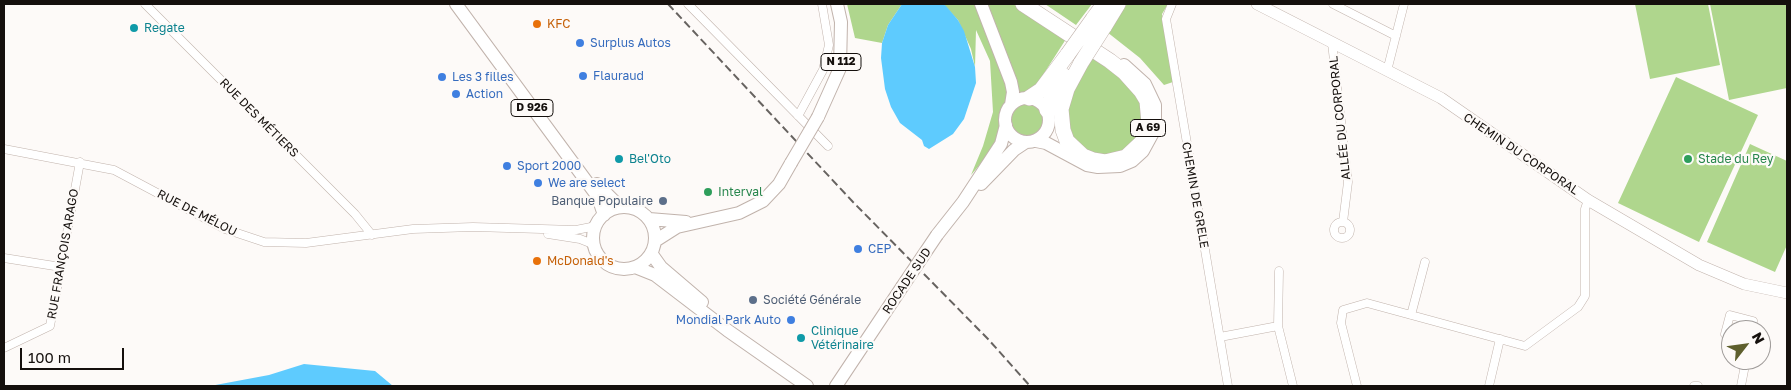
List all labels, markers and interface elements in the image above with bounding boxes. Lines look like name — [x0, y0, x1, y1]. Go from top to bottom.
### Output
place label: KFC — [547, 17, 571, 31]
marker: KFC — [531, 18, 543, 30]
place label: Regate — [144, 21, 185, 35]
marker: Regate — [128, 22, 140, 34]
place label: Surplus Autos — [590, 36, 671, 50]
marker: Surplus Autos — [574, 37, 586, 49]
road number: N 112 — [821, 54, 861, 70]
street label: ALLÉE DU CORPORAL — [1326, 55, 1354, 181]
place label: Flauraud — [593, 69, 644, 83]
place label: Les 3 filles — [452, 70, 514, 84]
marker: Flauraud — [577, 70, 589, 82]
marker: Les 3 filles — [436, 71, 448, 83]
street label: RUE DES MÉTIERS — [217, 76, 301, 160]
place label: Action — [466, 87, 503, 101]
marker: Action — [450, 88, 462, 100]
road number: D 926 — [511, 100, 553, 116]
street label: CHEMIN DU CORPORAL — [1461, 110, 1581, 198]
road number: A 69 — [1130, 120, 1166, 136]
street label: CHEMIN DE GRELE — [1179, 141, 1211, 249]
place label: Bel'Oto — [629, 152, 671, 166]
place label: Stade du Rey — [1698, 152, 1773, 166]
marker: Bel'Oto — [613, 153, 625, 165]
marker: Stade du Rey — [1682, 153, 1694, 165]
place label: Sport 2000 — [517, 159, 581, 173]
marker: Sport 2000 — [501, 160, 513, 172]
place label: We are select — [548, 176, 626, 190]
marker: We are select — [532, 177, 544, 189]
place label: Interval — [718, 185, 763, 199]
marker: Interval — [702, 186, 714, 198]
street label: RUE DE MÉLOU — [155, 187, 239, 239]
street label: RUE FRANÇOIS ARAGO — [44, 188, 82, 320]
place label: Banque Populaire — [551, 194, 653, 208]
marker: Banque Populaire — [657, 195, 669, 207]
place label: CEP — [868, 242, 891, 256]
marker: CEP — [852, 243, 864, 255]
street label: ROCADE SUD — [880, 245, 934, 317]
place label: McDonald's — [547, 254, 614, 268]
marker: McDonald's — [531, 255, 543, 267]
place label: Société Générale — [763, 293, 861, 307]
marker: Société Générale — [747, 294, 759, 306]
place label: Mondial Park Auto — [676, 313, 781, 327]
marker: Mondial Park Auto — [785, 314, 797, 326]
north arrow — [1721, 320, 1771, 370]
place label: Clinique Vétérinaire — [811, 324, 874, 352]
text: N — [1749, 329, 1769, 347]
marker: Clinique Vétérinaire — [795, 332, 807, 344]
scale bar — [22, 338, 126, 370]
text: 100 m — [28, 348, 71, 366]

